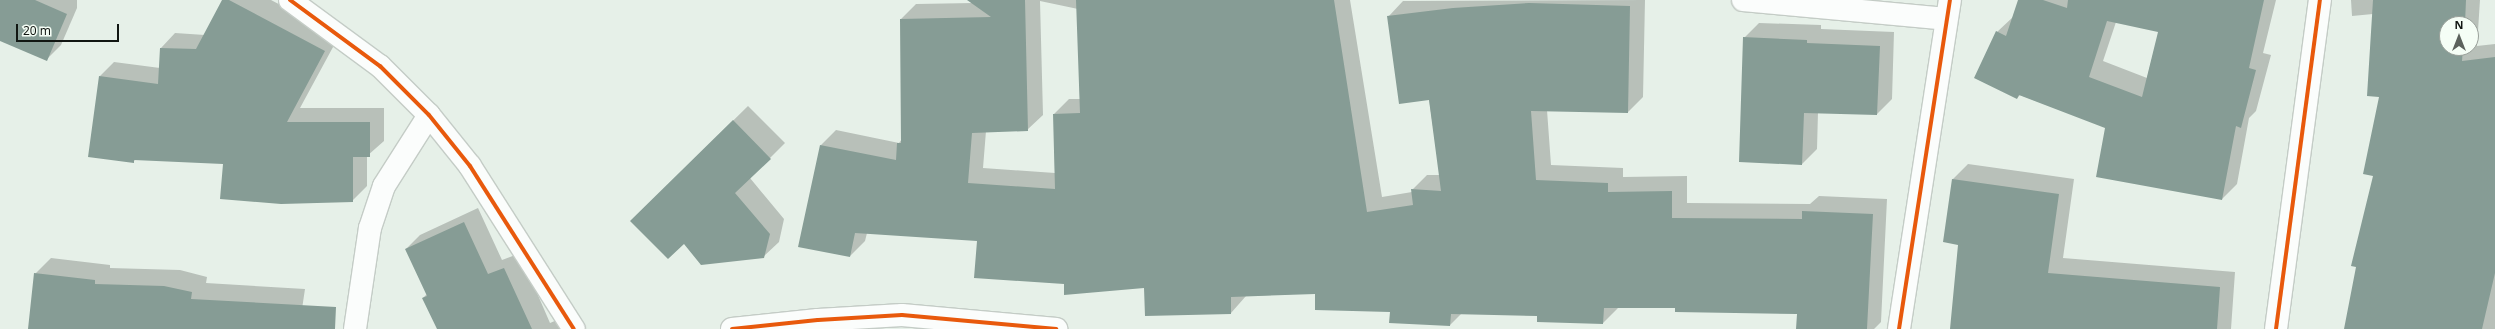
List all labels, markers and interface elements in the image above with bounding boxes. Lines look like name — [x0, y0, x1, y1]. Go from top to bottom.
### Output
scale bar — [18, 16, 121, 42]
north arrow — [2439, 16, 2479, 56]
text: N — [2455, 17, 2463, 32]
text: 20 m — [23, 22, 51, 39]

